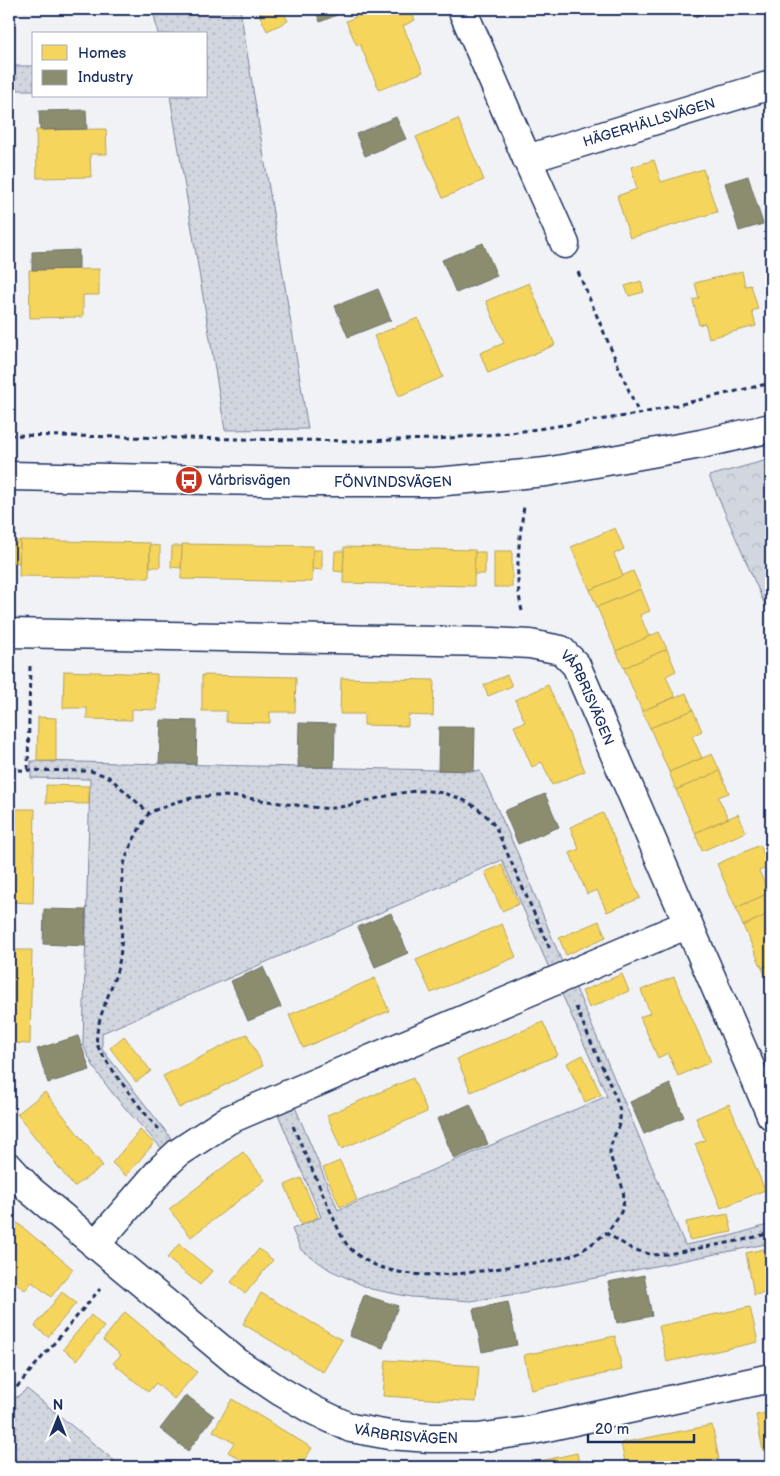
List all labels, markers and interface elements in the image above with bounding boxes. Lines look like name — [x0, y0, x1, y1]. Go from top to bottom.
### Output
legend — [32, 32, 208, 98]
text: Homes — [78, 44, 127, 63]
text: Industry — [78, 68, 133, 87]
street label: HÄGERHÄLLSVÄGEN — [581, 94, 717, 150]
bus stop icon: Vårbrisvägen — [174, 465, 204, 495]
place label: Vårbrisvägen — [208, 472, 291, 489]
street label: FÖNVINDSVÄGEN — [334, 472, 453, 491]
street label: VÅRBRISVÄGEN — [557, 646, 618, 748]
north arrow — [32, 1394, 82, 1444]
text: N — [53, 1397, 63, 1414]
scale bar — [588, 1411, 694, 1443]
street label: VÅRBRISVÄGEN — [353, 1420, 458, 1447]
text: 20 m — [595, 1420, 629, 1439]

